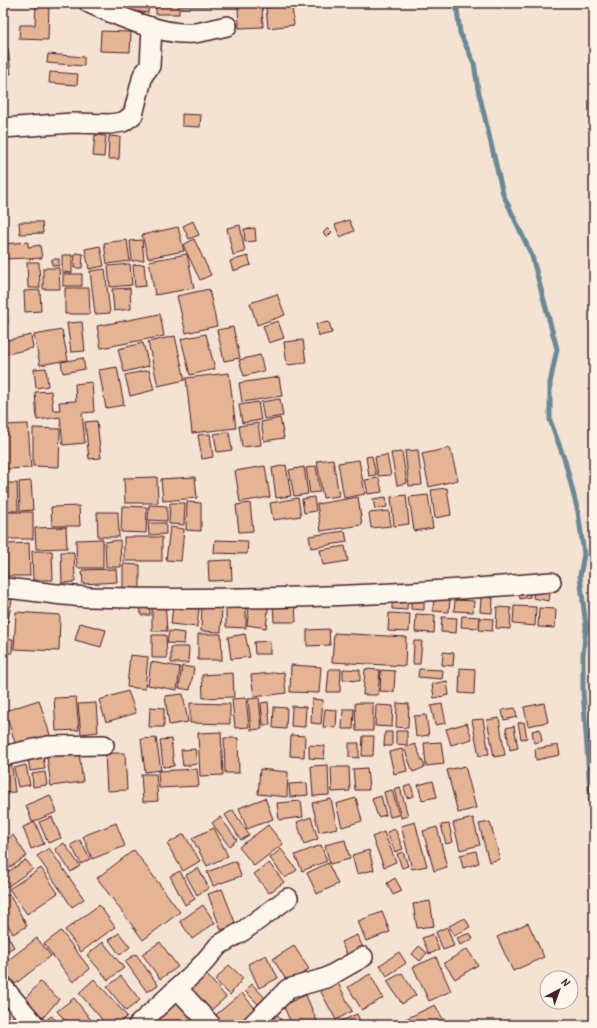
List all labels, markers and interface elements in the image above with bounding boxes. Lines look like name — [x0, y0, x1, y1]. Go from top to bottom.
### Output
north arrow — [539, 970, 579, 1010]
text: N — [556, 974, 573, 992]

